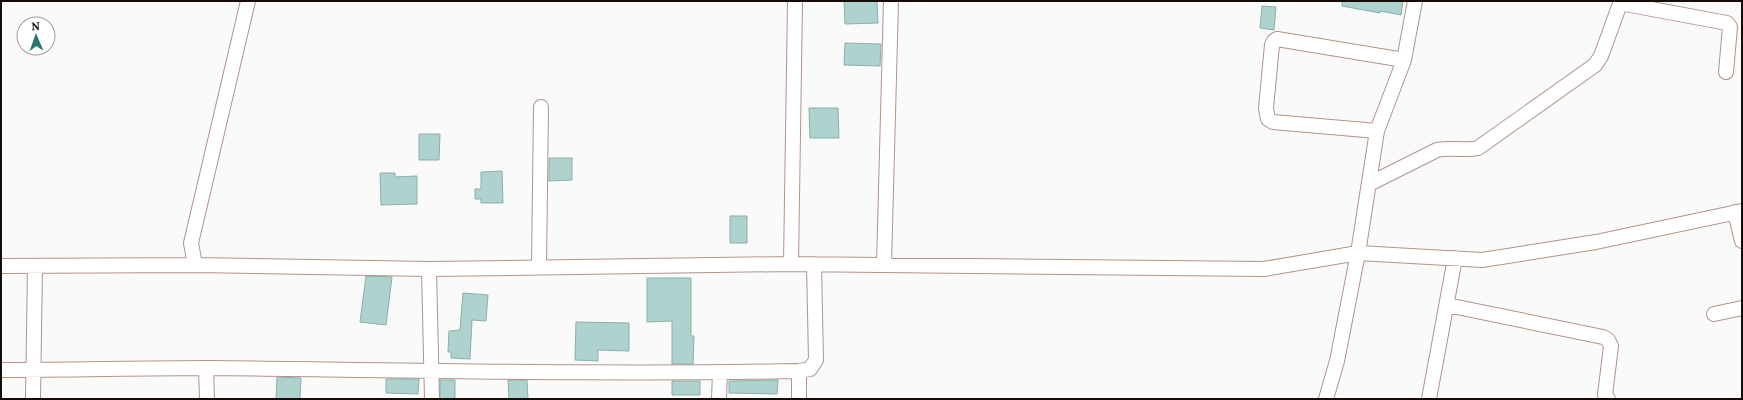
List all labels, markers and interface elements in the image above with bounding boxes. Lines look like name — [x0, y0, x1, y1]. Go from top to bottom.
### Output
north arrow — [16, 16, 56, 56]
text: N — [31, 19, 41, 33]

